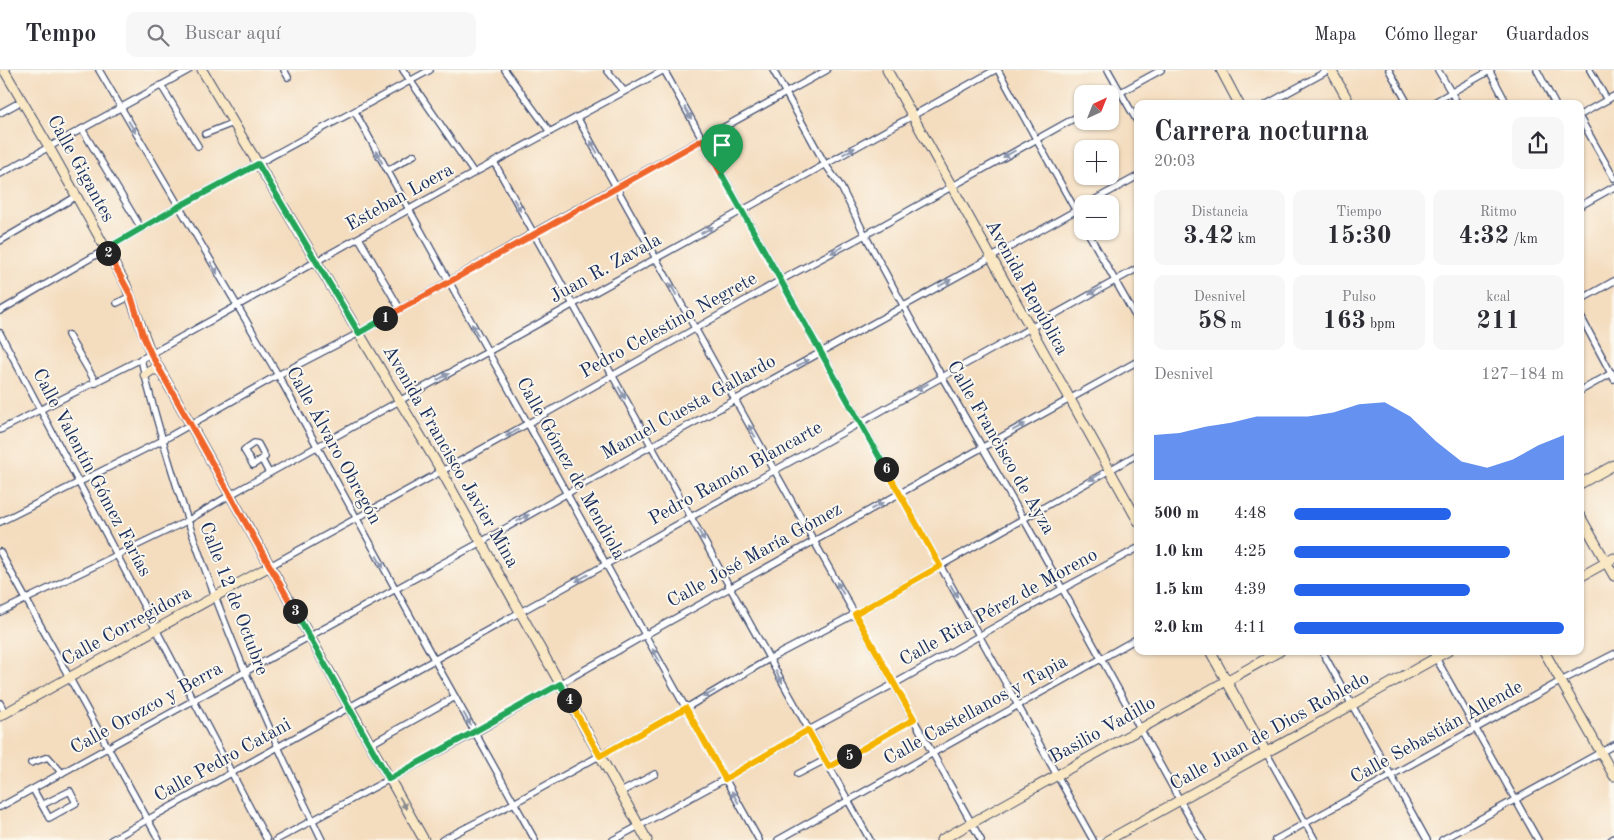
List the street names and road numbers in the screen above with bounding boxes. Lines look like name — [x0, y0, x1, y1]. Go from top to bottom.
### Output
street label: Calle Gigantes — [43, 112, 117, 226]
street label: Esteban Loera — [343, 160, 457, 235]
street label: Avenida República — [981, 217, 1071, 359]
street label: Juan R. Zavala — [547, 230, 665, 307]
street label: Pedro Celestino Negrete — [577, 269, 761, 383]
street label: Avenida Francisco Javier Mina — [379, 343, 522, 572]
street label: Manuel Cuesta Gallardo — [599, 352, 779, 464]
street label: Calle Francisco de Ayza — [943, 358, 1058, 539]
street label: Calle Álvaro Obregón — [282, 362, 388, 528]
street label: Calle Valentín Gómez Farías — [28, 366, 154, 580]
street label: Calle Gómez de Mendiola — [512, 375, 628, 564]
street label: Pedro Ramón Blancarte — [646, 418, 826, 530]
street label: Calle José María Gómez — [664, 500, 846, 612]
street label: Calle 12 de Octubre — [195, 520, 271, 678]
street label: Calle Rita Pérez de Moreno — [897, 546, 1101, 670]
street label: Calle Corregidora — [59, 583, 195, 670]
street label: Calle Castellanos y Tapia — [881, 652, 1072, 769]
street label: Calle Orozco y Berra — [68, 659, 227, 759]
street label: Calle Juan de Dios Robledo — [1167, 669, 1373, 795]
street label: Calle Sebastián Allende — [1348, 678, 1526, 788]
street label: Basilio Vadillo — [1047, 694, 1159, 768]
street label: Calle Pedro Catani — [151, 716, 295, 806]

